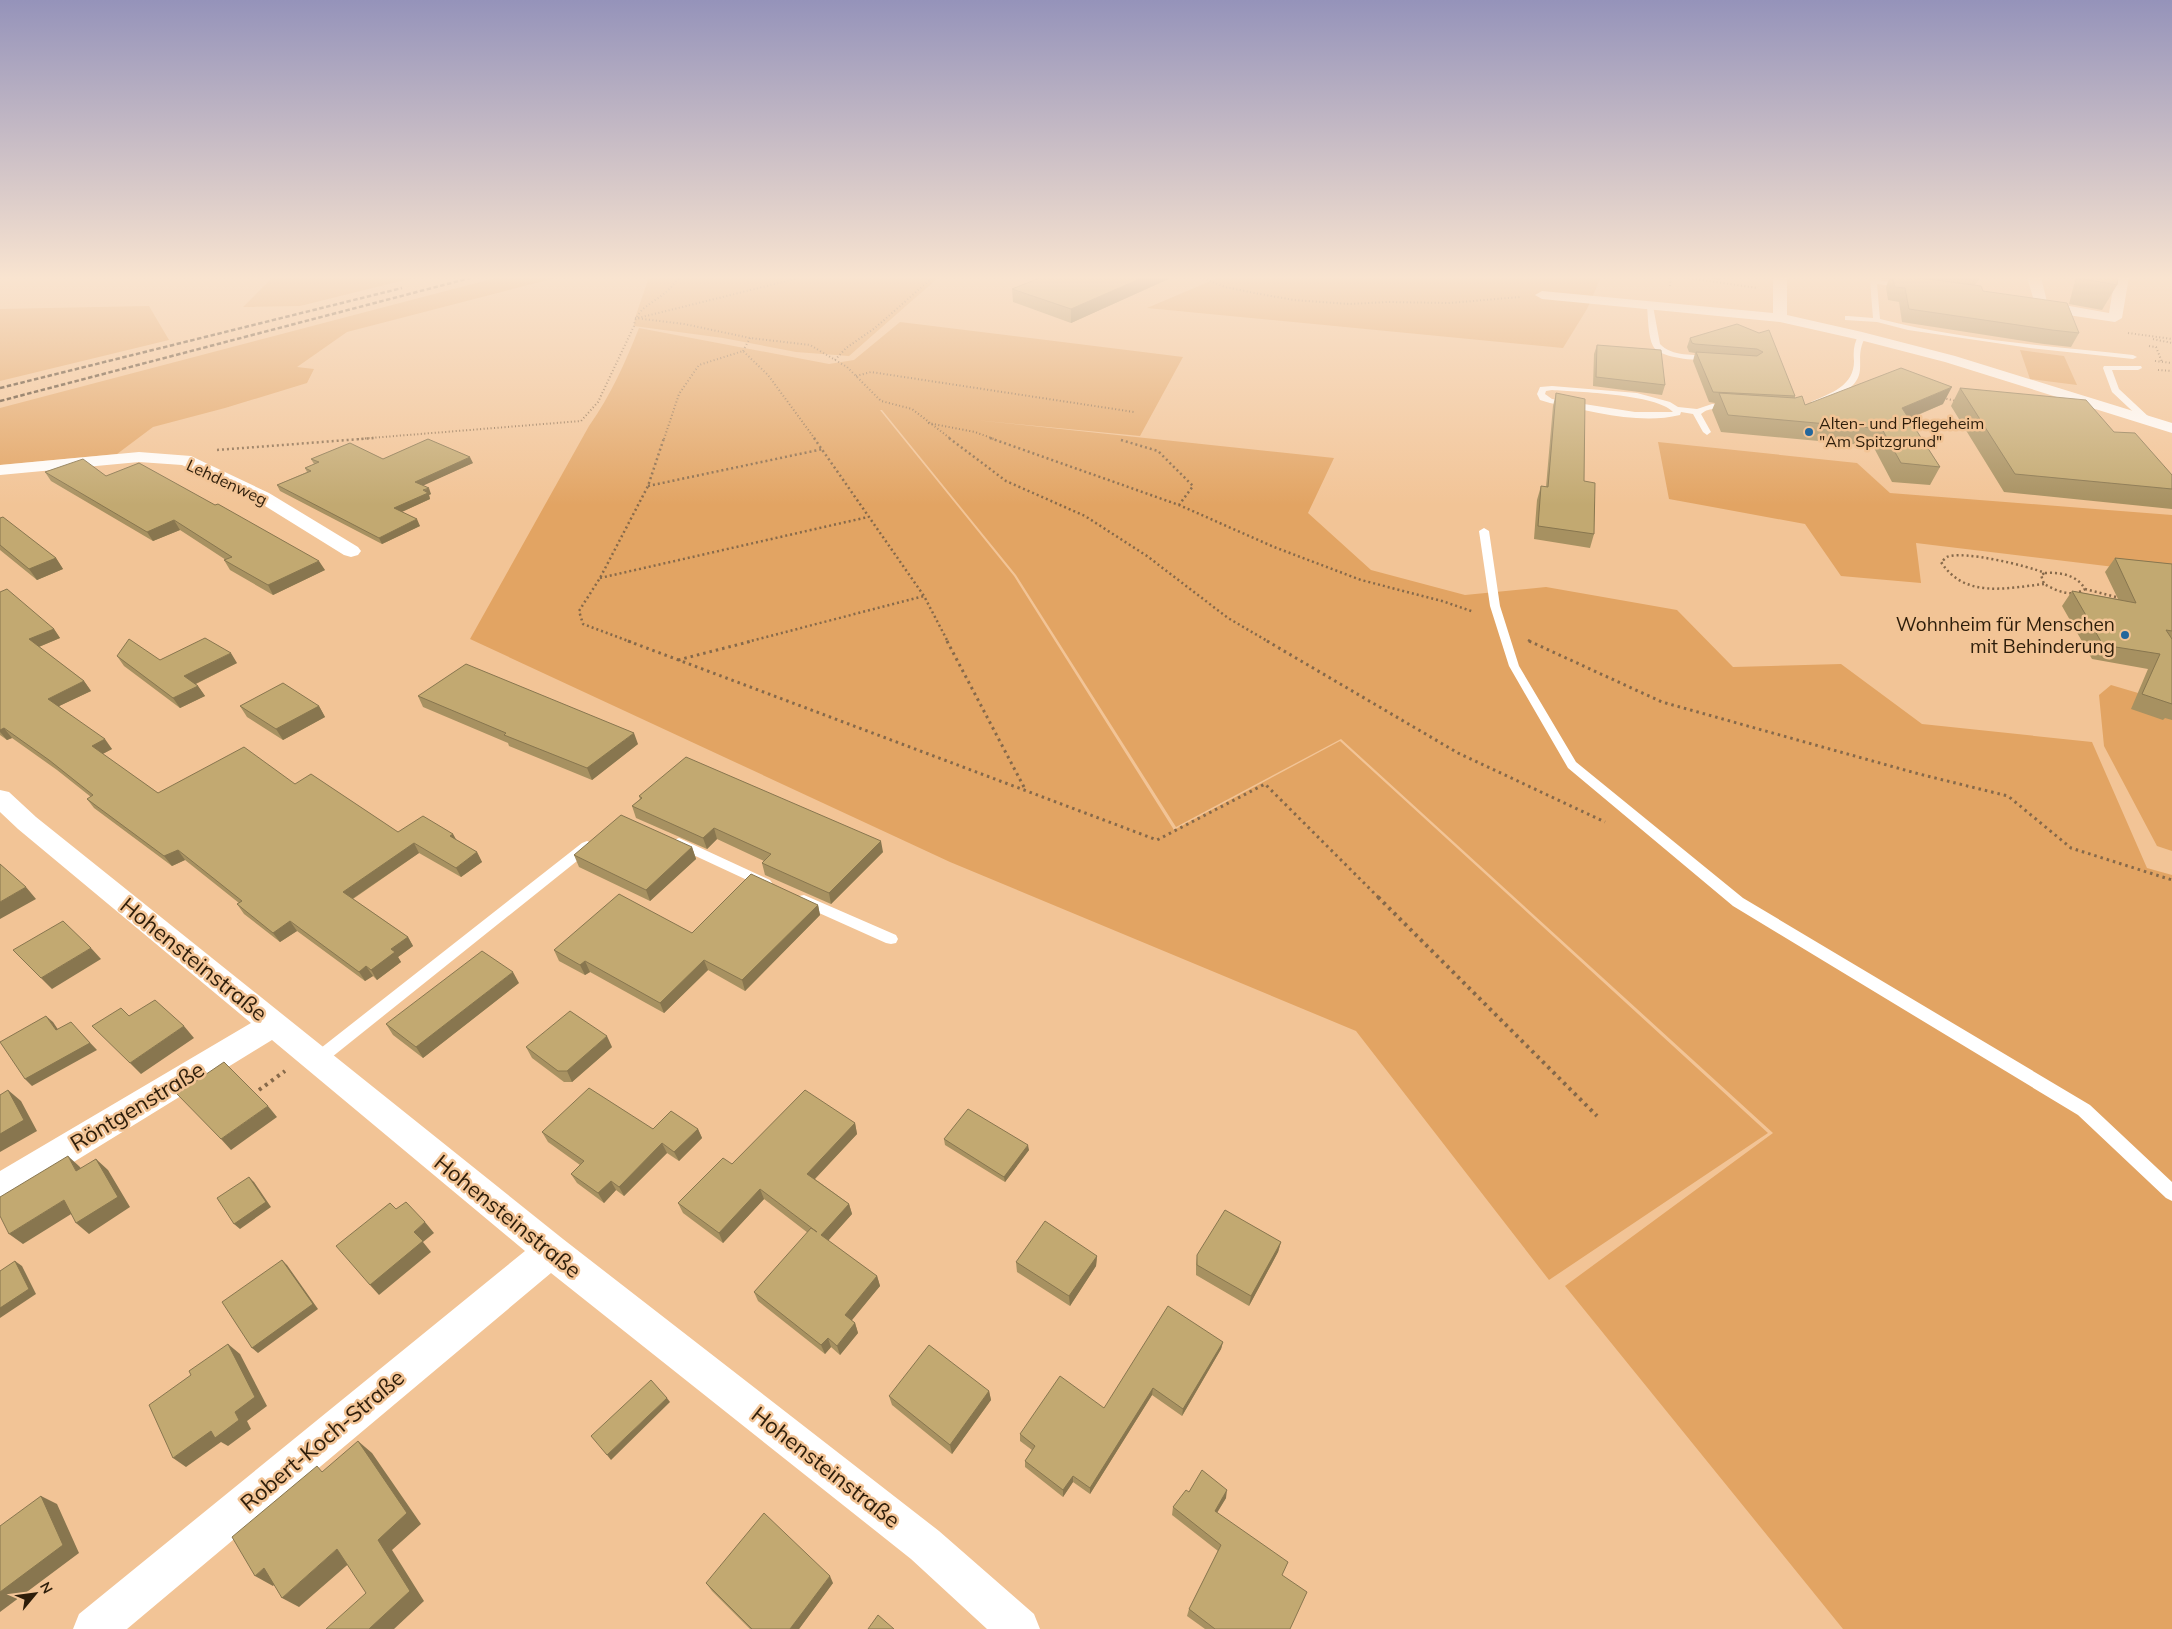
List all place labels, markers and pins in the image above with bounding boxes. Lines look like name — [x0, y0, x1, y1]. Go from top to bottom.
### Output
place label: Alten- und Pflegeheim "Am Spitzgrund" — [1819, 413, 1984, 451]
marker: Alten- und Pflegeheim "Am Spitzgrund" — [1803, 426, 1815, 438]
place label: Wohnheim für Menschen mit Behinderung — [1896, 612, 2115, 658]
marker: Wohnheim für Menschen mit Behinderung — [2119, 629, 2131, 641]

